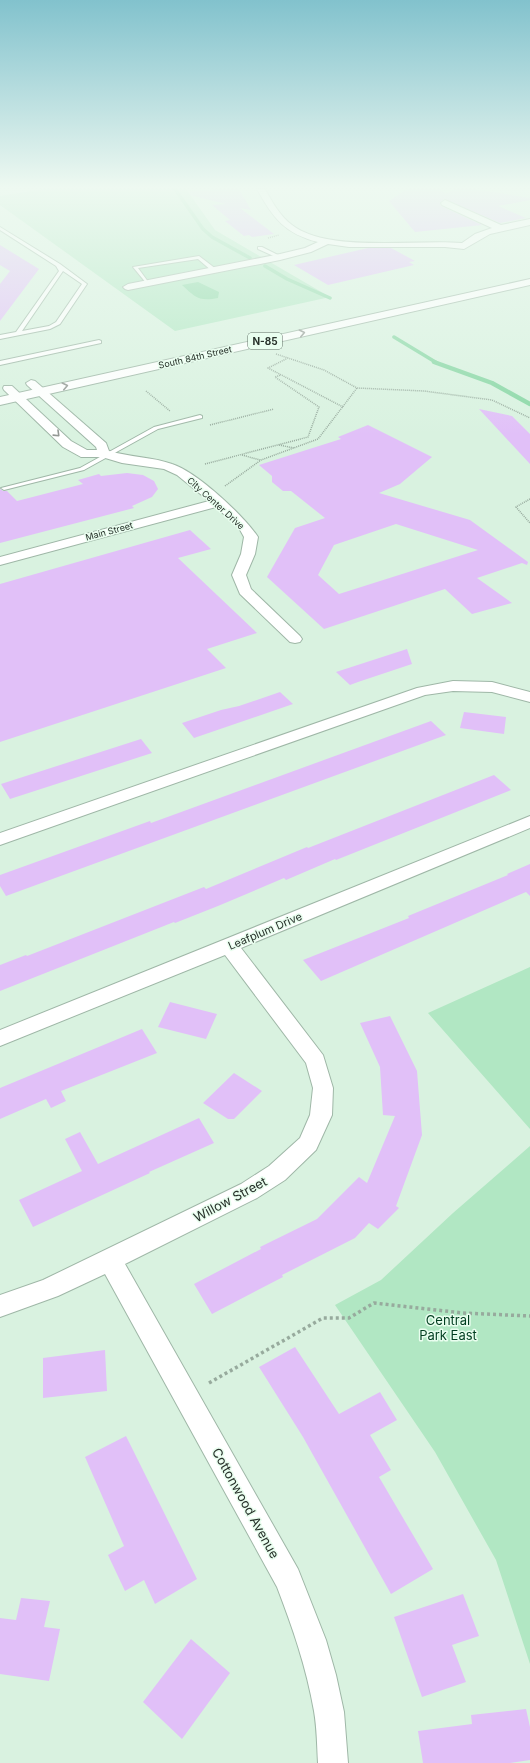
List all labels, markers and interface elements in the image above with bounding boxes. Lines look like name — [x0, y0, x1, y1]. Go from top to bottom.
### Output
one-way arrow — [298, 330, 305, 338]
road number: N-85 — [248, 333, 282, 349]
street label: South 84th Street — [157, 343, 233, 371]
one-way arrow — [62, 383, 69, 391]
one-way arrow — [52, 429, 60, 437]
street label: City Center Drive — [185, 474, 247, 532]
street label: Main Street — [84, 519, 134, 543]
street label: Leafplum Drive — [226, 909, 304, 953]
street label: Willow Street — [191, 1173, 269, 1225]
park label: Central Park East — [419, 1312, 477, 1343]
street label: Cottonwood Avenue — [209, 1445, 283, 1561]

